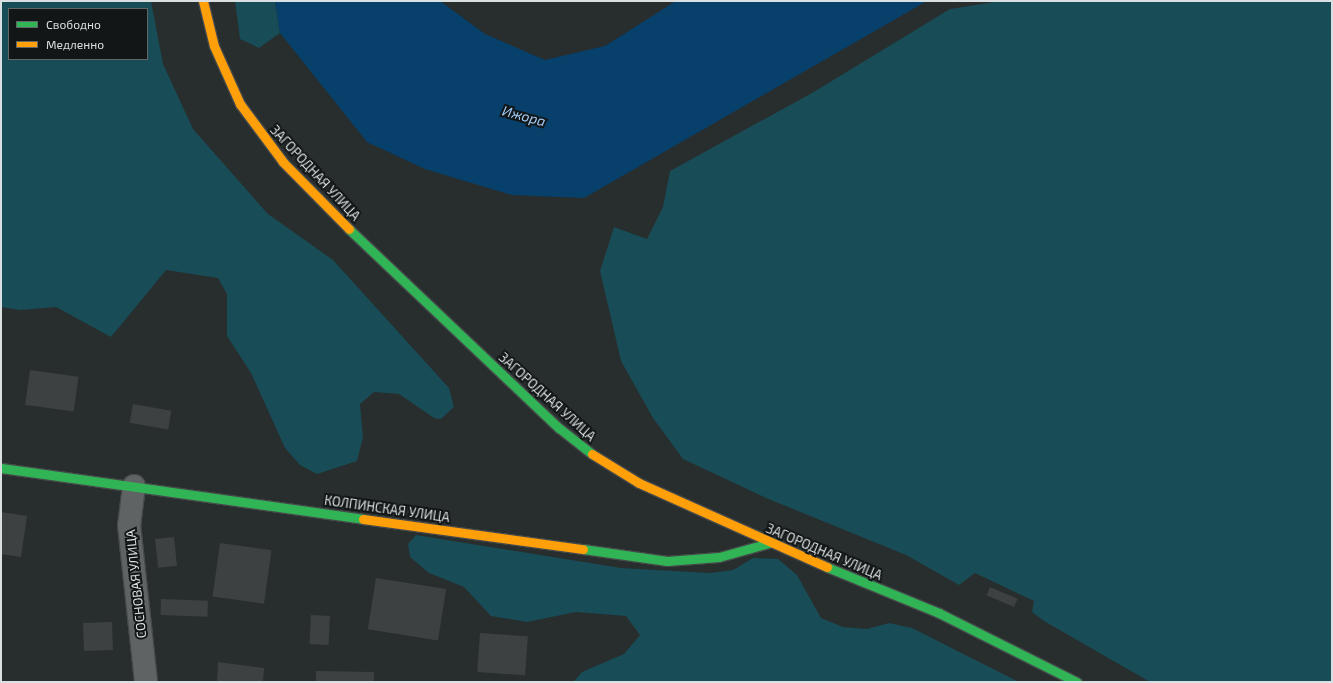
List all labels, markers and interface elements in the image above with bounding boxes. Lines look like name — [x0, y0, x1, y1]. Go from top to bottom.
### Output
legend — [8, 8, 148, 60]
text: Свободно — [46, 17, 101, 31]
text: Медленно — [46, 37, 104, 51]
water label: Ижора — [500, 102, 548, 130]
street label: ЗАГОРОДНАЯ УЛИЦА — [267, 122, 363, 224]
street label: ЗАГОРОДНАЯ УЛИЦА — [496, 350, 598, 444]
street label: КОЛПИНСКАЯ УЛИЦА — [323, 492, 451, 526]
street label: ЗАГОРОДНАЯ УЛИЦА — [764, 521, 884, 583]
street label: СОСНОВАЯ УЛИЦА — [123, 529, 149, 639]

